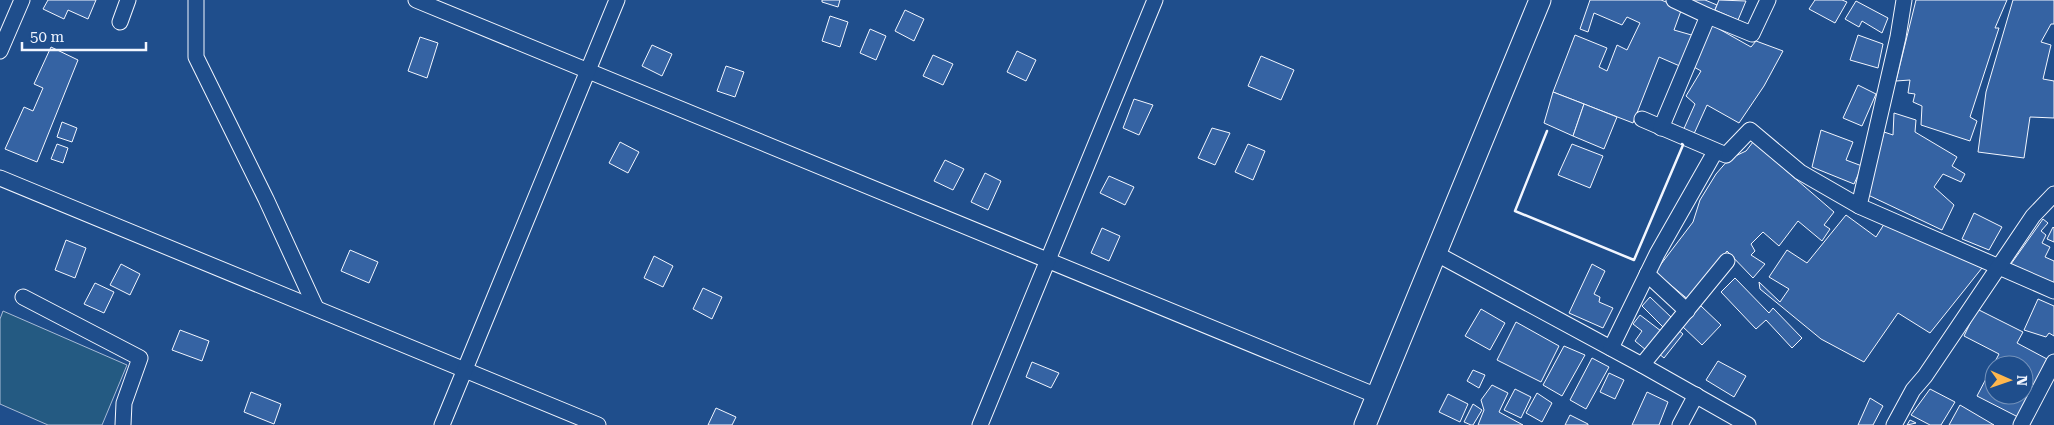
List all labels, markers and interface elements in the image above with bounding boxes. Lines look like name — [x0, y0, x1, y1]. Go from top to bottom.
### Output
scale bar — [22, 20, 146, 52]
text: 50 m — [30, 28, 65, 46]
north arrow — [1984, 355, 2034, 405]
text: N — [2014, 375, 2030, 386]

